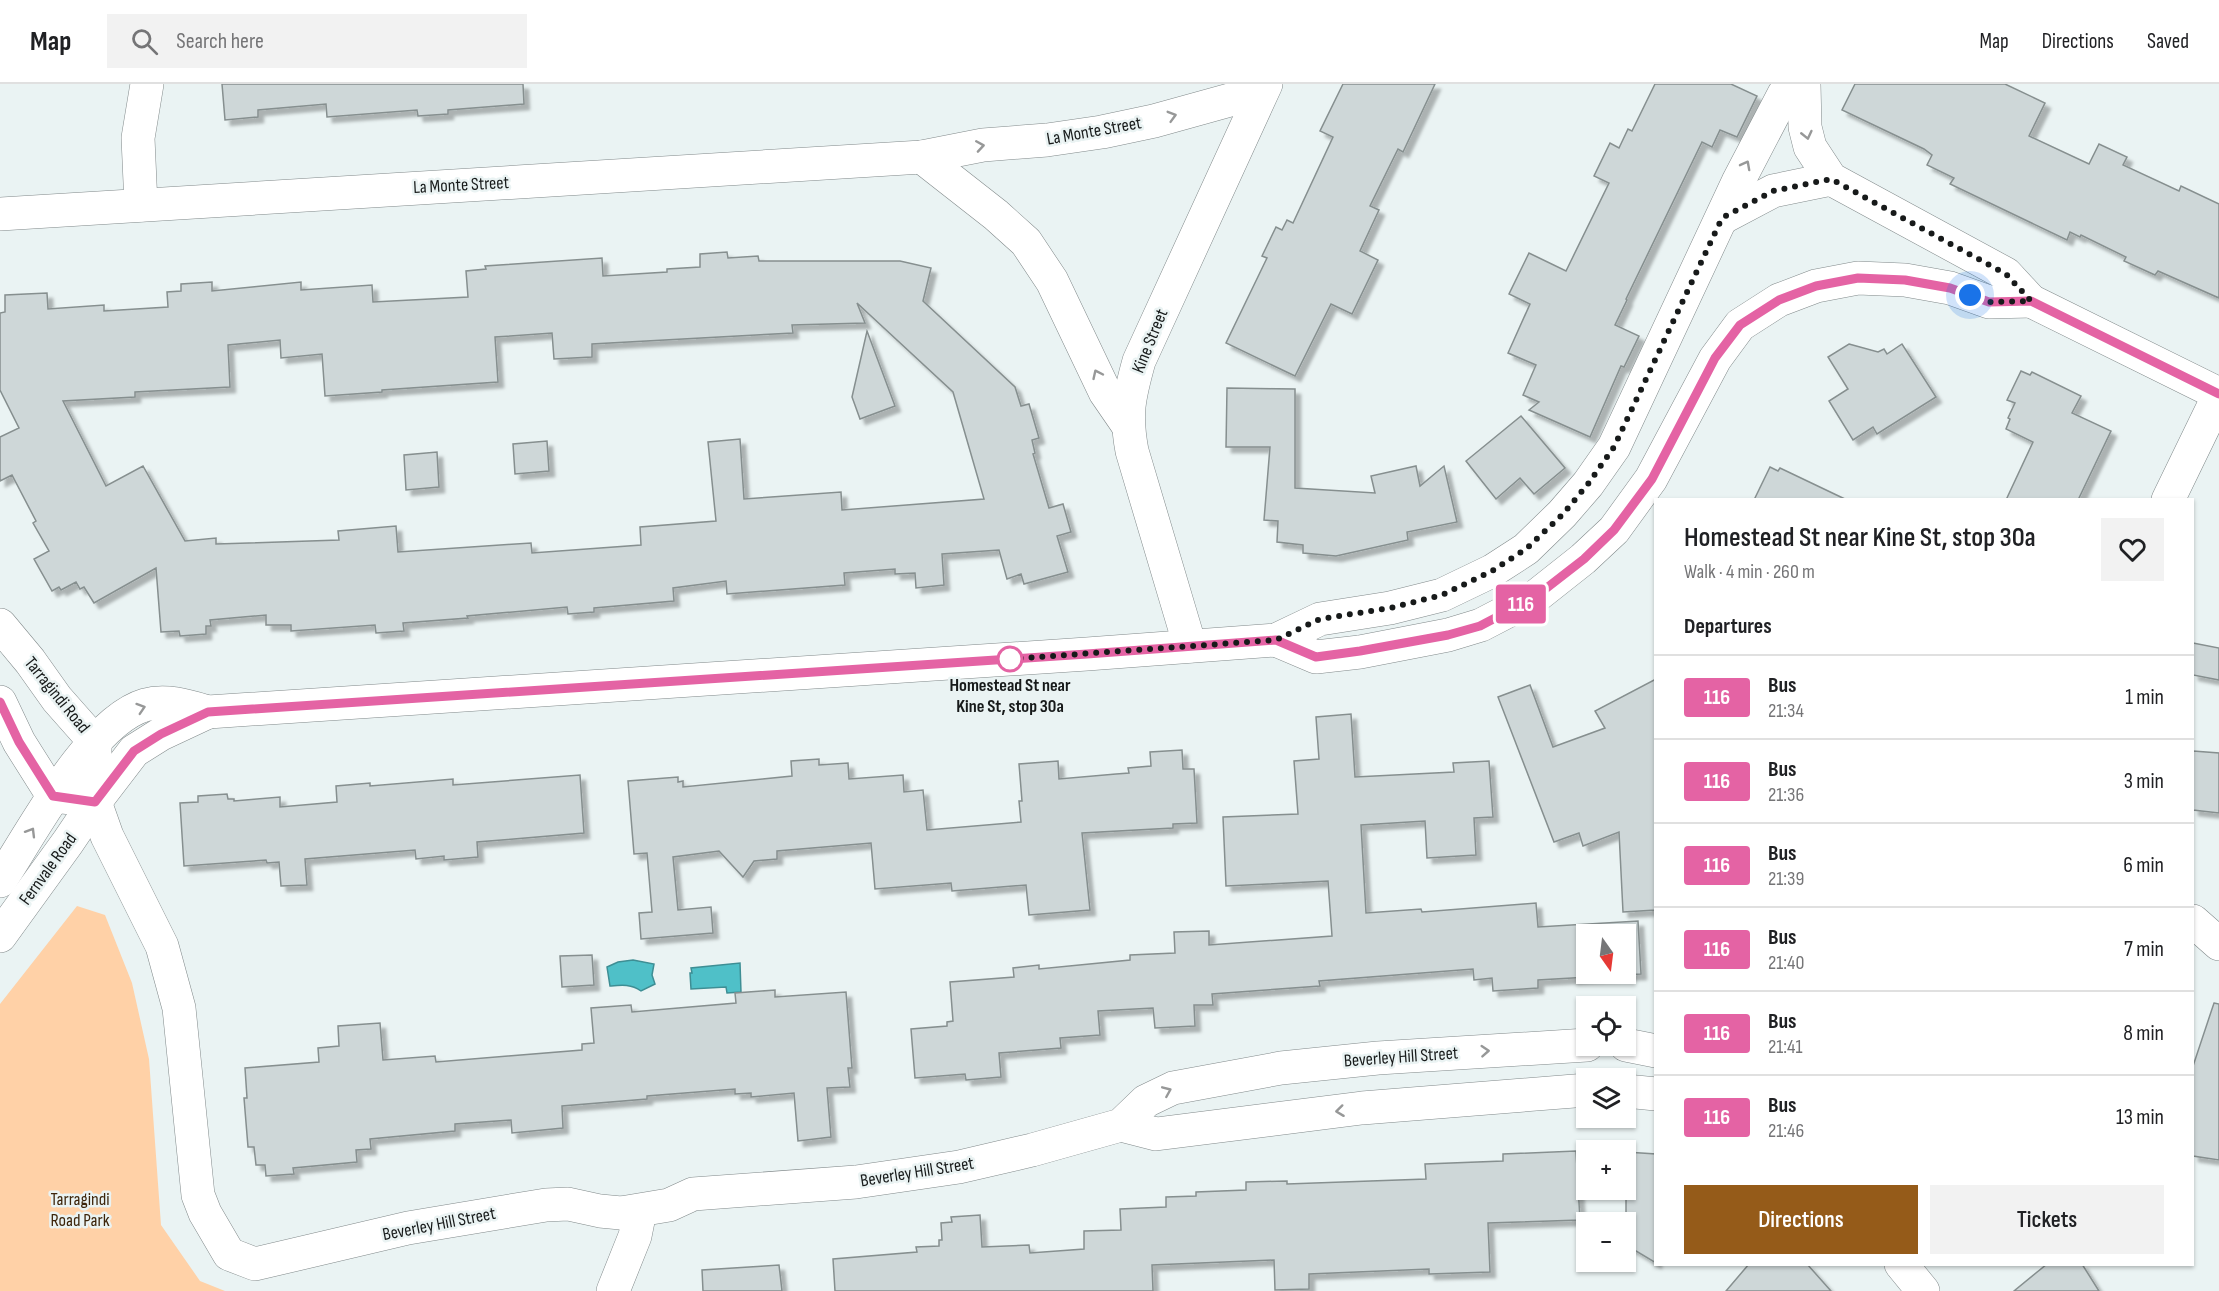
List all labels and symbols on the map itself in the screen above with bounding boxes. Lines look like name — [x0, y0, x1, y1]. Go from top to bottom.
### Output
one-way arrow — [1166, 111, 1177, 123]
street label: La Monte Street — [1045, 112, 1144, 150]
one-way arrow — [1800, 130, 1813, 140]
one-way arrow — [975, 141, 984, 153]
one-way arrow — [1739, 160, 1751, 171]
street label: La Monte Street — [413, 172, 510, 198]
your location — [1955, 280, 1985, 310]
street label: Kine Street — [1128, 305, 1173, 376]
one-way arrow — [1092, 369, 1104, 380]
line badge: 116 — [1486, 584, 1556, 624]
marker: Homestead St near Kine St, stop 30a — [997, 646, 1023, 672]
street label: Tarragindi Road — [20, 653, 94, 737]
place label: Homestead St near Kine St, stop 30a — [950, 675, 1071, 717]
one-way arrow — [135, 702, 146, 715]
one-way arrow — [24, 827, 36, 838]
street label: Fernvale Road — [15, 829, 81, 909]
north arrow — [1576, 924, 1636, 984]
street label: Beverley Hill Street — [1343, 1042, 1459, 1071]
one-way arrow — [1480, 1045, 1489, 1058]
one-way arrow — [1161, 1086, 1172, 1098]
one-way arrow — [1335, 1104, 1345, 1116]
street label: Beverley Hill Street — [859, 1153, 976, 1191]
park label: Tarragindi Road Park — [50, 1189, 110, 1231]
street label: Beverley Hill Street — [381, 1203, 498, 1245]

